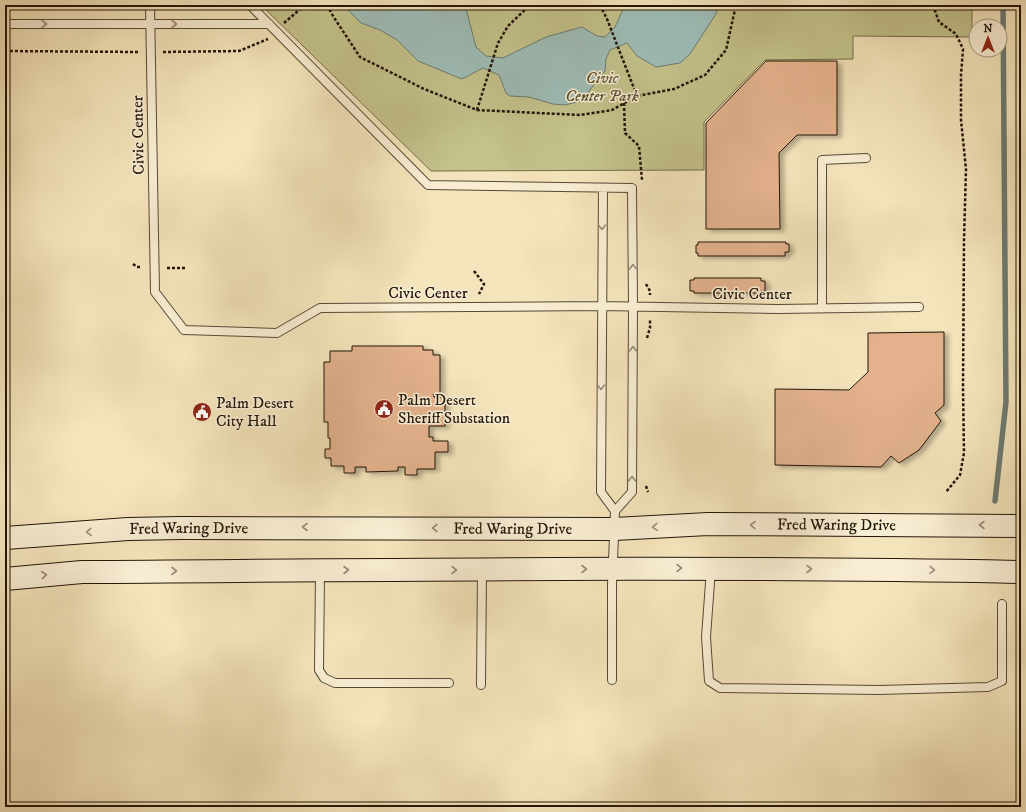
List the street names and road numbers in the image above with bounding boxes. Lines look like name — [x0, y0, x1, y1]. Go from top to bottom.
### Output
street label: Civic Center — [127, 95, 149, 175]
street label: Civic Center — [388, 283, 468, 303]
street label: Civic Center — [712, 284, 792, 304]
street label: Fred Waring Drive — [777, 514, 896, 535]
street label: Fred Waring Drive — [129, 518, 248, 539]
street label: Fred Waring Drive — [453, 519, 572, 539]

